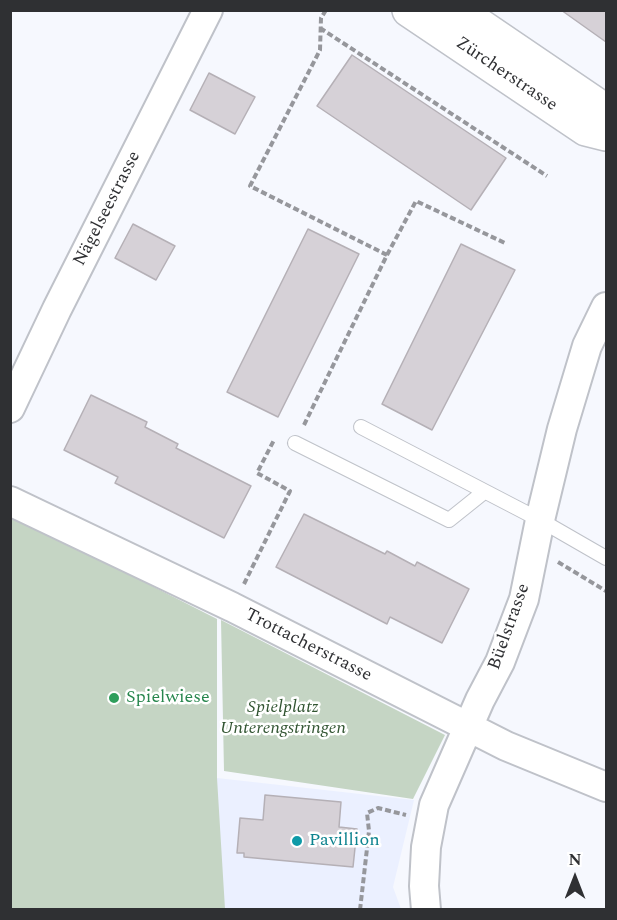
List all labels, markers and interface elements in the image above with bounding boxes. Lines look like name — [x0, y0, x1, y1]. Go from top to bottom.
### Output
street label: Zürcherstrasse — [451, 33, 561, 117]
street label: Nägelseestrasse — [70, 148, 146, 270]
street label: Büelstrasse — [484, 581, 536, 673]
street label: Trottacherstrasse — [241, 605, 375, 687]
place label: Spielwiese — [126, 687, 210, 709]
marker: Spielwiese — [107, 691, 121, 705]
park label: Spielplatz Unterengstringen — [220, 697, 346, 740]
place label: Pavillion — [309, 830, 380, 852]
marker: Pavillion — [290, 834, 304, 848]
north arrow — [545, 848, 605, 908]
text: N — [568, 848, 582, 872]

